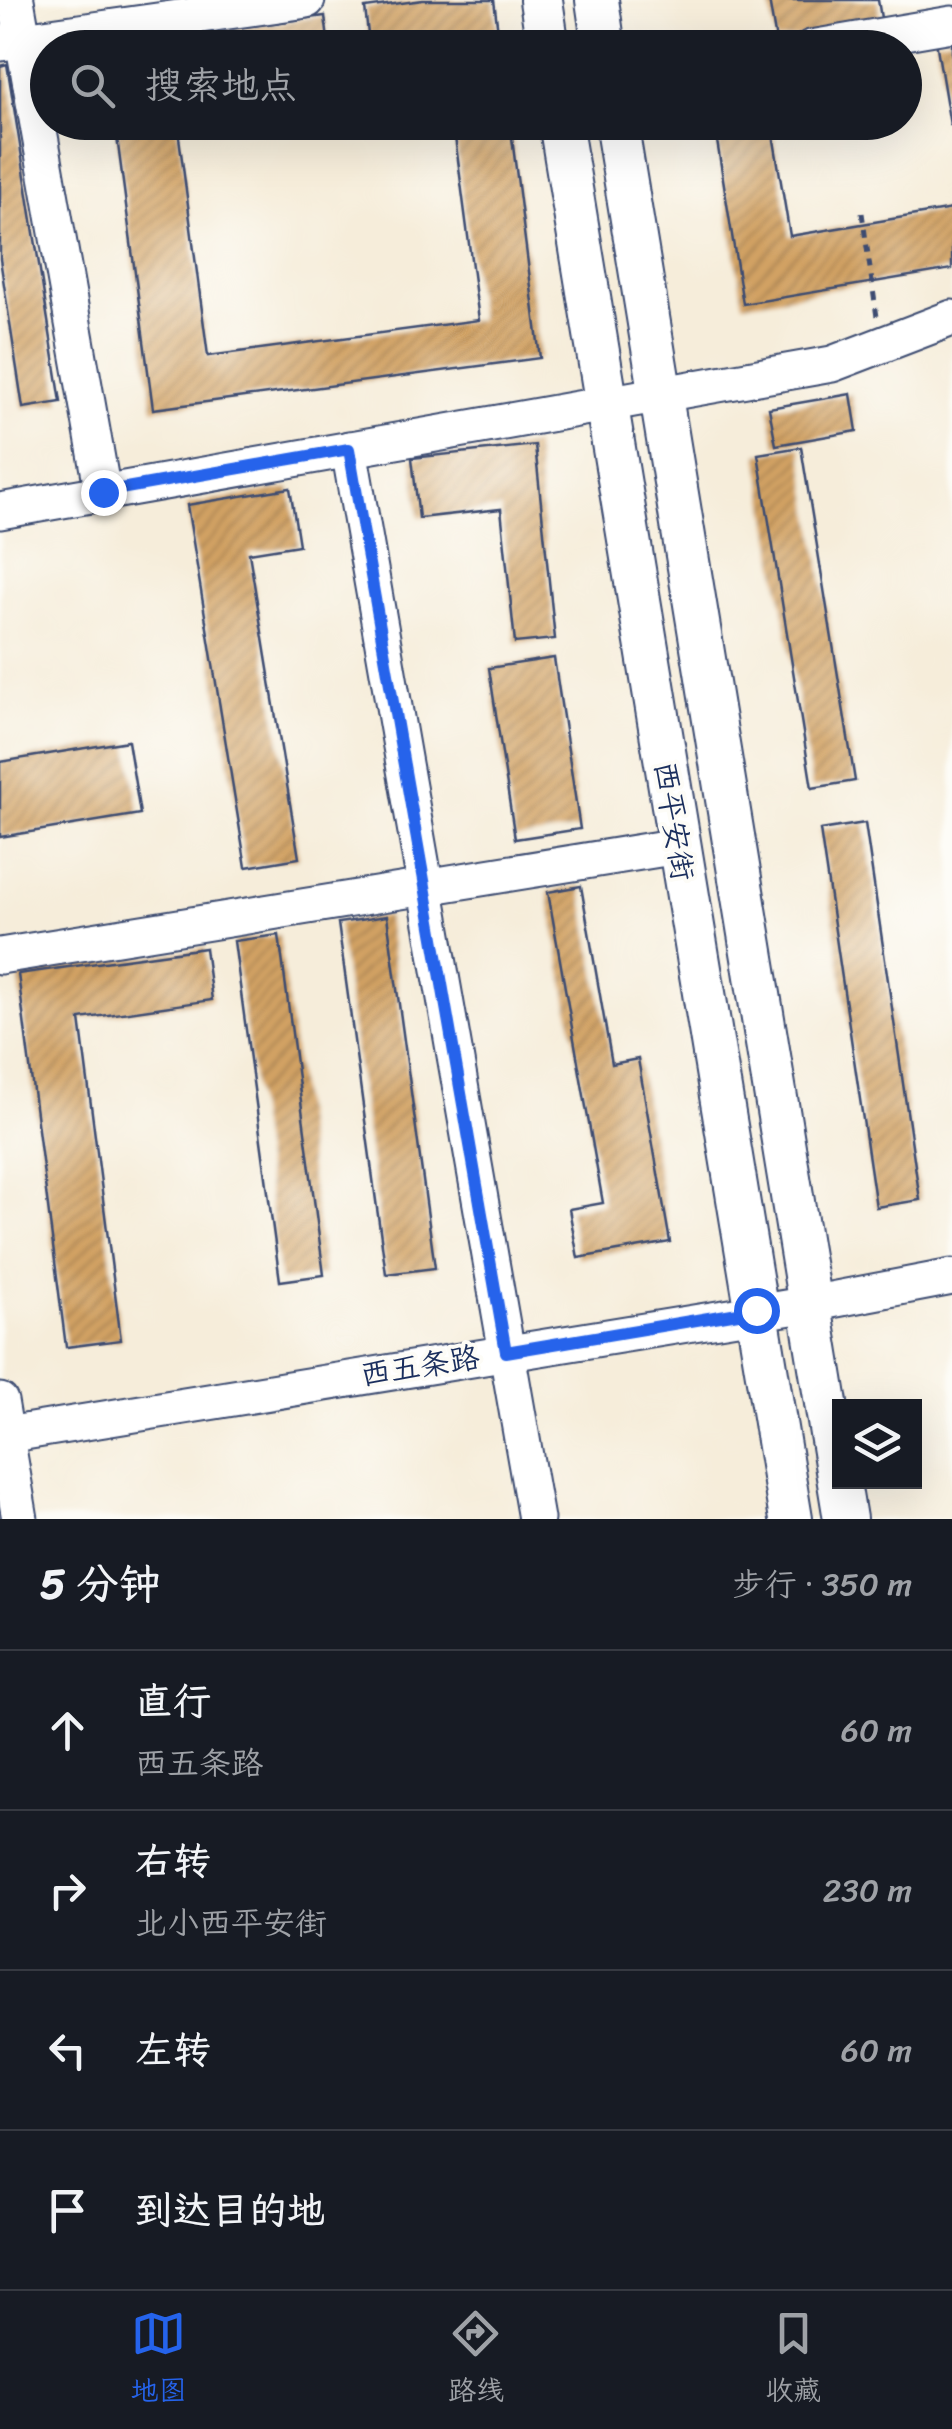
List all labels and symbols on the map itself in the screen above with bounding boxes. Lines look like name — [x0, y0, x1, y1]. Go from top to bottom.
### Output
route end — [81, 470, 127, 516]
street label: 西平安街 — [638, 758, 710, 884]
route start — [734, 1288, 780, 1334]
street label: 西五条路 — [357, 1330, 483, 1402]

